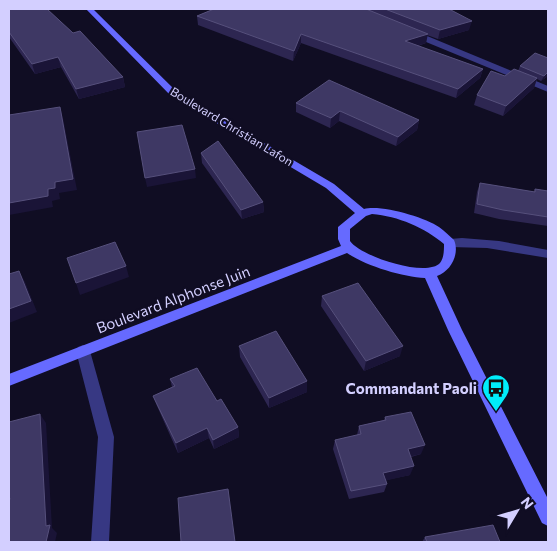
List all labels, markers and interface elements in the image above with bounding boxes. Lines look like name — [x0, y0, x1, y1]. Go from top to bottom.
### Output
street label: Boulevard Christian Lafon — [168, 84, 296, 168]
street label: Boulevard Alphonse Juin — [94, 261, 252, 337]
bus stop icon: Commandant Paoli — [481, 373, 511, 412]
place label: Commandant Paoli — [346, 379, 477, 397]
north arrow — [492, 486, 542, 536]
text: N — [518, 493, 538, 512]

